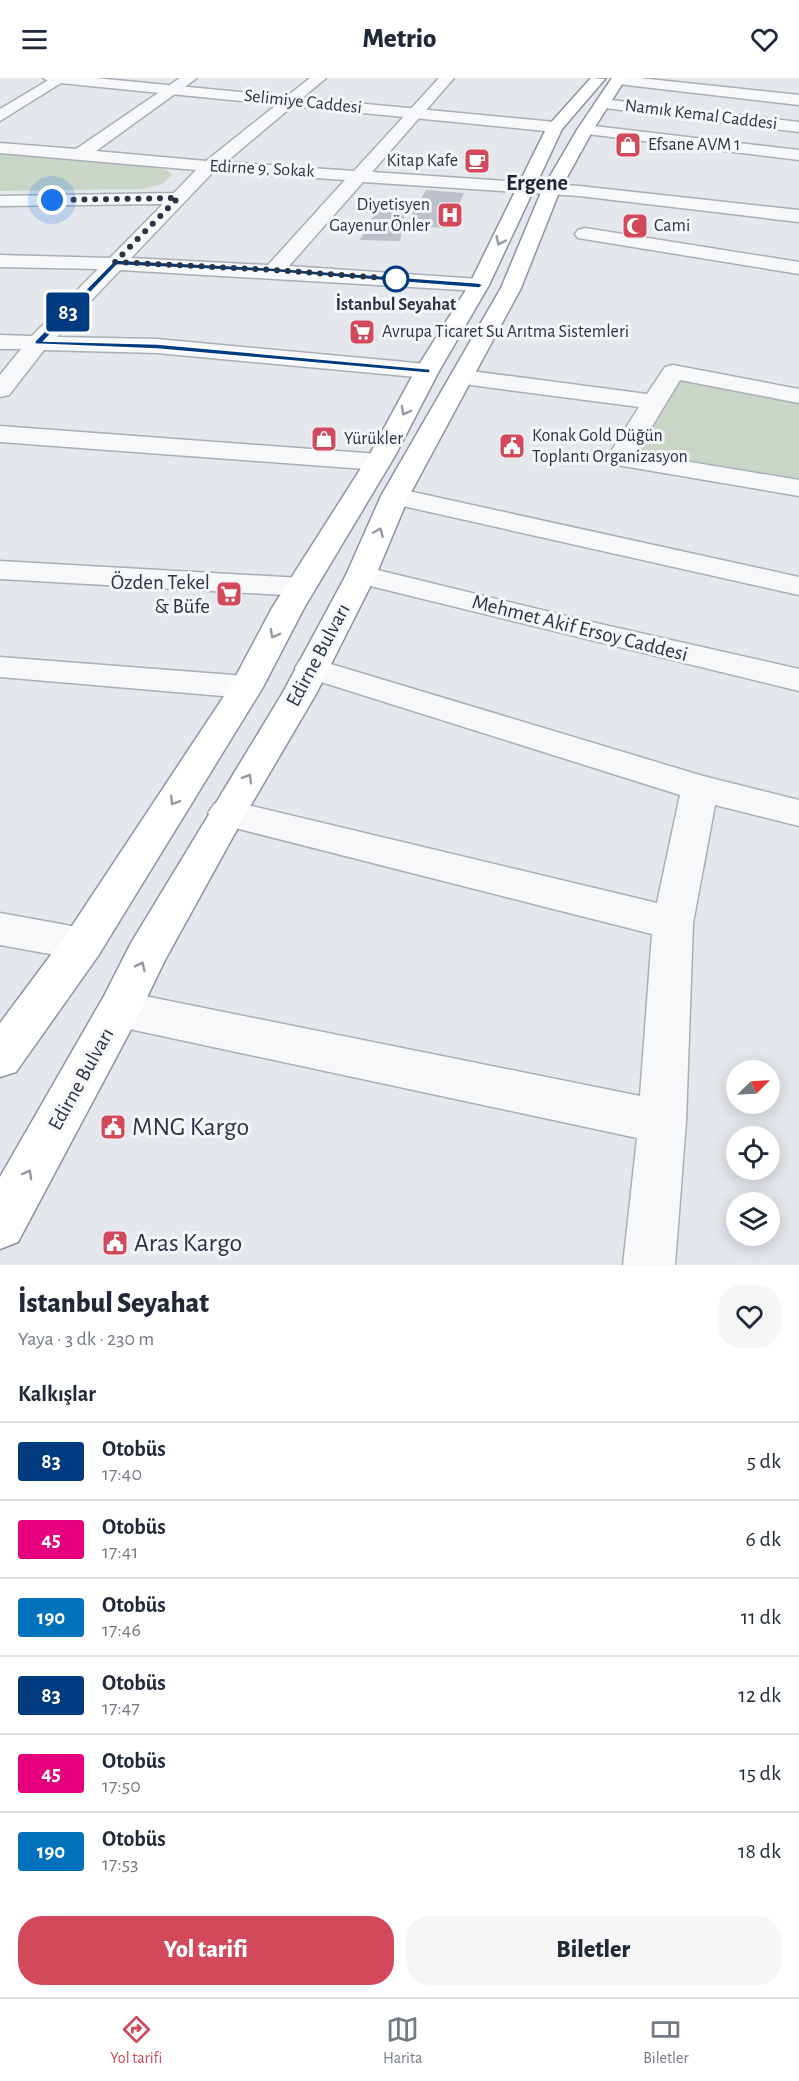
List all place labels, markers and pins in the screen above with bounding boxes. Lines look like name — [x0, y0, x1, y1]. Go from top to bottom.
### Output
shop icon: Efsane AVM 1 — [613, 130, 643, 160]
place label: Efsane AVM 1 — [648, 136, 740, 154]
cafe icon: Kitap Kafe — [462, 146, 492, 176]
place label: Kitap Kafe — [386, 152, 458, 170]
place label: Diyetisyen Gayenur Önler — [329, 196, 430, 235]
hospital icon: Diyetisyen Gayenur Önler — [435, 200, 465, 230]
mosque icon: Cami — [620, 211, 650, 241]
place label: Cami — [654, 217, 690, 235]
marker: İstanbul Seyahat — [383, 266, 409, 292]
place label: İstanbul Seyahat — [336, 293, 456, 314]
supermarket icon: Avrupa Ticaret Su Arıtma Sistemleri — [347, 317, 377, 347]
place label: Avrupa Ticaret Su Arıtma Sistemleri — [382, 323, 629, 341]
shop icon: Yürükler — [309, 424, 339, 454]
place label: Konak Gold Düğün Toplantı Organizasyon — [532, 427, 688, 466]
place label: Yürükler — [344, 430, 403, 448]
public building icon: Konak Gold Düğün Toplantı Organizasyon — [497, 431, 527, 461]
place label: Özden Tekel & Büfe — [111, 571, 210, 617]
supermarket icon: Özden Tekel & Büfe — [214, 579, 244, 609]
public building icon: MNG Kargo — [98, 1112, 128, 1142]
place label: MNG Kargo — [132, 1114, 249, 1140]
public building icon: Aras Kargo — [100, 1228, 130, 1258]
place label: Aras Kargo — [134, 1230, 242, 1256]

